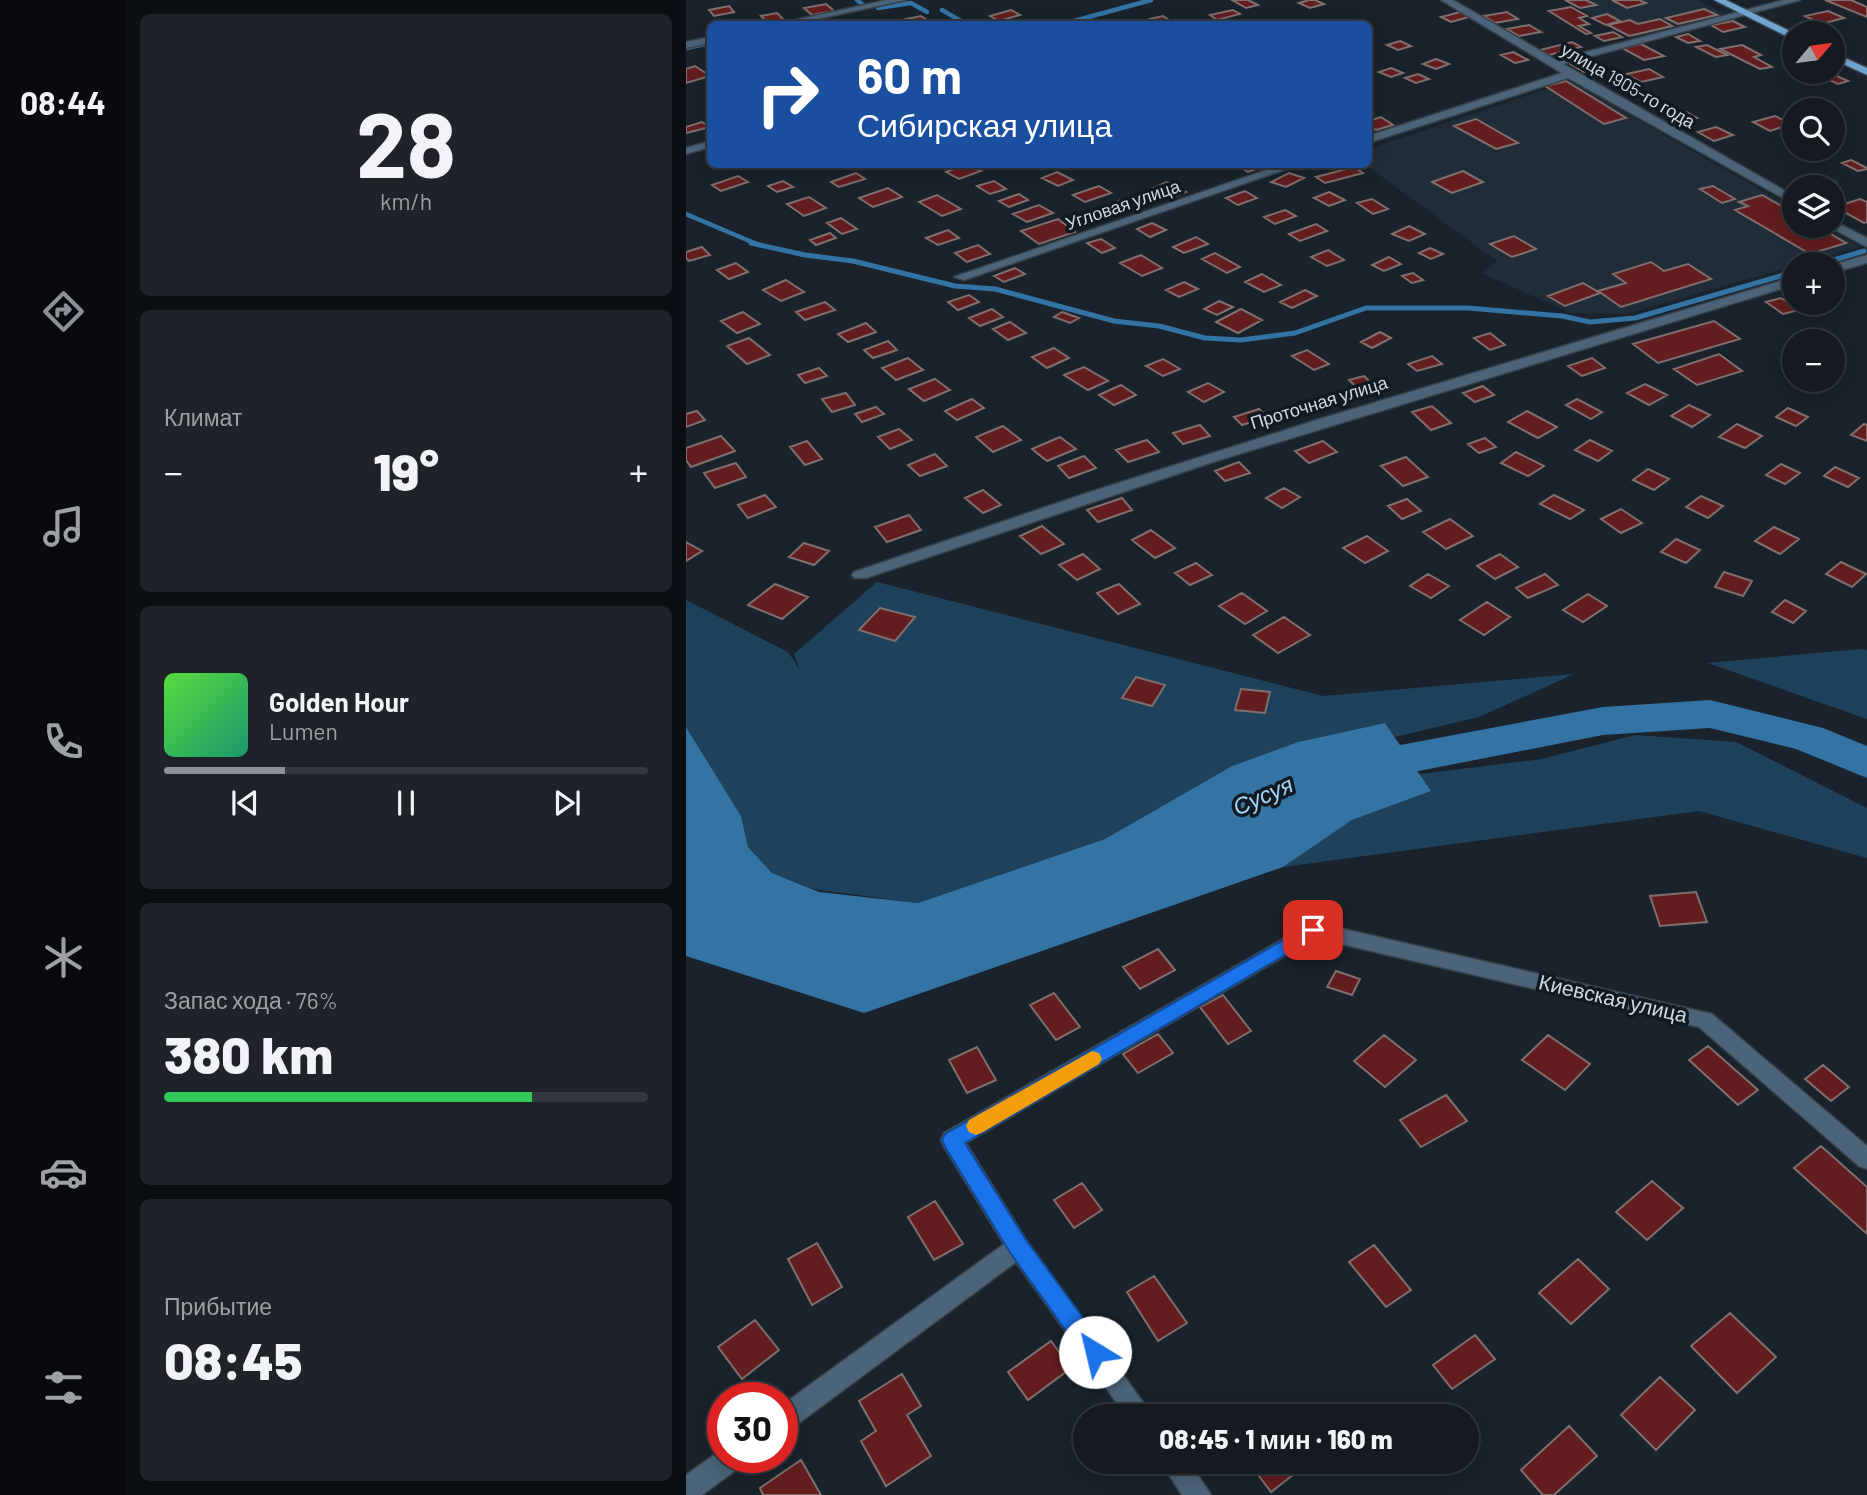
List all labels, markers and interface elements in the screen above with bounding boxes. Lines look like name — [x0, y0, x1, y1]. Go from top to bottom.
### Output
north arrow — [1782, 21, 1844, 84]
map controls — [1782, 21, 1845, 392]
street label: улица 1905-го года — [1557, 38, 1700, 133]
text: 60 m — [857, 45, 962, 104]
icon: right — [742, 49, 833, 140]
text: 08:44 — [20, 83, 106, 121]
text: 28 — [356, 87, 456, 196]
button: search — [1782, 98, 1845, 161]
text: Сибирская улица — [857, 105, 1112, 143]
street label: Угловая улица — [1062, 174, 1184, 234]
button: layers — [1782, 175, 1845, 238]
text: km/h — [380, 187, 432, 215]
button: + — [1782, 252, 1845, 315]
icon: directions — [39, 287, 88, 336]
button: − — [1782, 329, 1845, 392]
street label: Проточная улица — [1247, 370, 1391, 433]
text: Климат — [164, 403, 242, 431]
text: 19° — [373, 439, 439, 501]
text: − — [164, 448, 183, 494]
text: + — [629, 448, 648, 494]
icon: music — [39, 502, 88, 551]
text: Golden Hour — [269, 686, 409, 717]
icon: phone — [39, 717, 88, 766]
text: Lumen — [269, 717, 338, 745]
water label: Сусуя — [1228, 770, 1297, 821]
icon: previous — [226, 784, 264, 822]
icon: pause — [387, 784, 425, 822]
icon: next — [548, 784, 586, 822]
pin — [1283, 900, 1343, 960]
icon: arrive — [1294, 911, 1332, 949]
icon: climate — [39, 933, 88, 982]
street label: Киевская улица — [1537, 968, 1690, 1027]
text: Запас хода · 76% — [164, 986, 338, 1014]
text: 380 km — [164, 1022, 333, 1084]
icon: car — [39, 1148, 88, 1197]
text: Прибытие — [164, 1292, 272, 1320]
position arrow — [1058, 1315, 1132, 1389]
text: 08:45 — [164, 1328, 303, 1390]
icon: filters — [39, 1363, 88, 1412]
speed limit sign: 30 — [707, 1382, 798, 1473]
text: 08:45 · 1 мин · 160 m — [1159, 1423, 1393, 1454]

